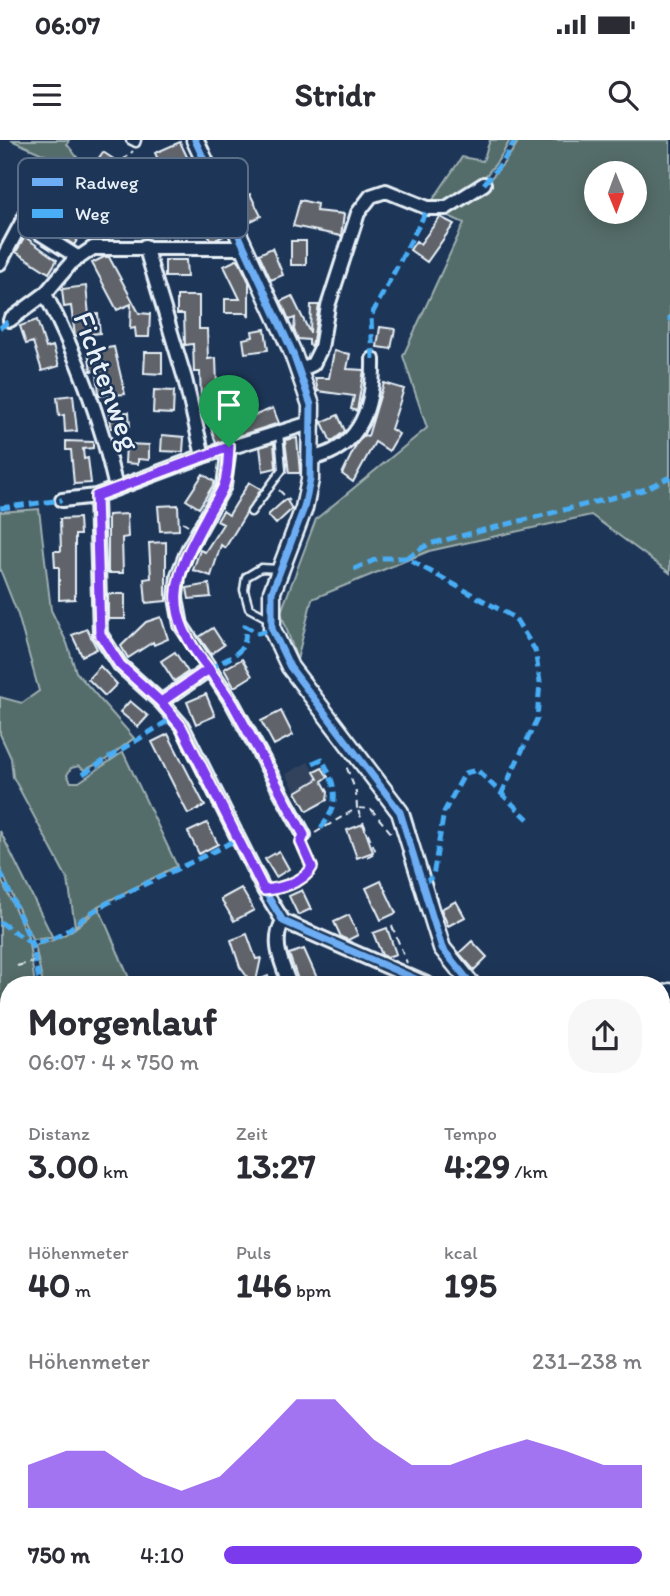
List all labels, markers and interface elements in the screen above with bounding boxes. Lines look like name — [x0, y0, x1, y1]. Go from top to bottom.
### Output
text: 06:07 — [35, 9, 100, 41]
icon: menu — [28, 76, 66, 114]
text: Stridr — [295, 76, 375, 114]
icon: search — [604, 76, 642, 114]
legend — [18, 158, 248, 238]
north arrow — [584, 161, 648, 224]
map controls — [584, 161, 647, 224]
text: Radweg — [75, 171, 139, 194]
text: Weg — [75, 202, 110, 225]
street label: Fichtenweg — [65, 306, 150, 456]
pin — [199, 375, 259, 447]
icon: arrive — [210, 386, 248, 424]
text: Morgenlauf — [28, 999, 217, 1045]
button: share — [568, 999, 642, 1073]
text: 06:07 · 4 × 750 m — [28, 1048, 199, 1076]
text: Distanz — [28, 1122, 90, 1145]
text: Zeit — [236, 1122, 268, 1145]
text: Tempo — [444, 1122, 497, 1145]
text: 3.00 — [28, 1145, 99, 1187]
text: 13:27 — [236, 1145, 316, 1187]
text: 4:29 — [444, 1145, 510, 1187]
text: km — [99, 1160, 128, 1183]
text: /km — [510, 1160, 548, 1183]
text: Höhenmeter — [28, 1241, 129, 1264]
text: Puls — [236, 1241, 271, 1264]
text: kcal — [444, 1241, 478, 1264]
text: 40 — [28, 1264, 71, 1306]
text: 146 — [236, 1264, 292, 1306]
text: 195 — [444, 1264, 497, 1306]
text: m — [71, 1279, 91, 1302]
text: bpm — [292, 1279, 331, 1302]
text: Höhenmeter — [28, 1347, 150, 1375]
text: 231–238 m — [532, 1347, 642, 1375]
text: 750 m — [28, 1541, 90, 1569]
text: 4:10 — [140, 1541, 184, 1569]

